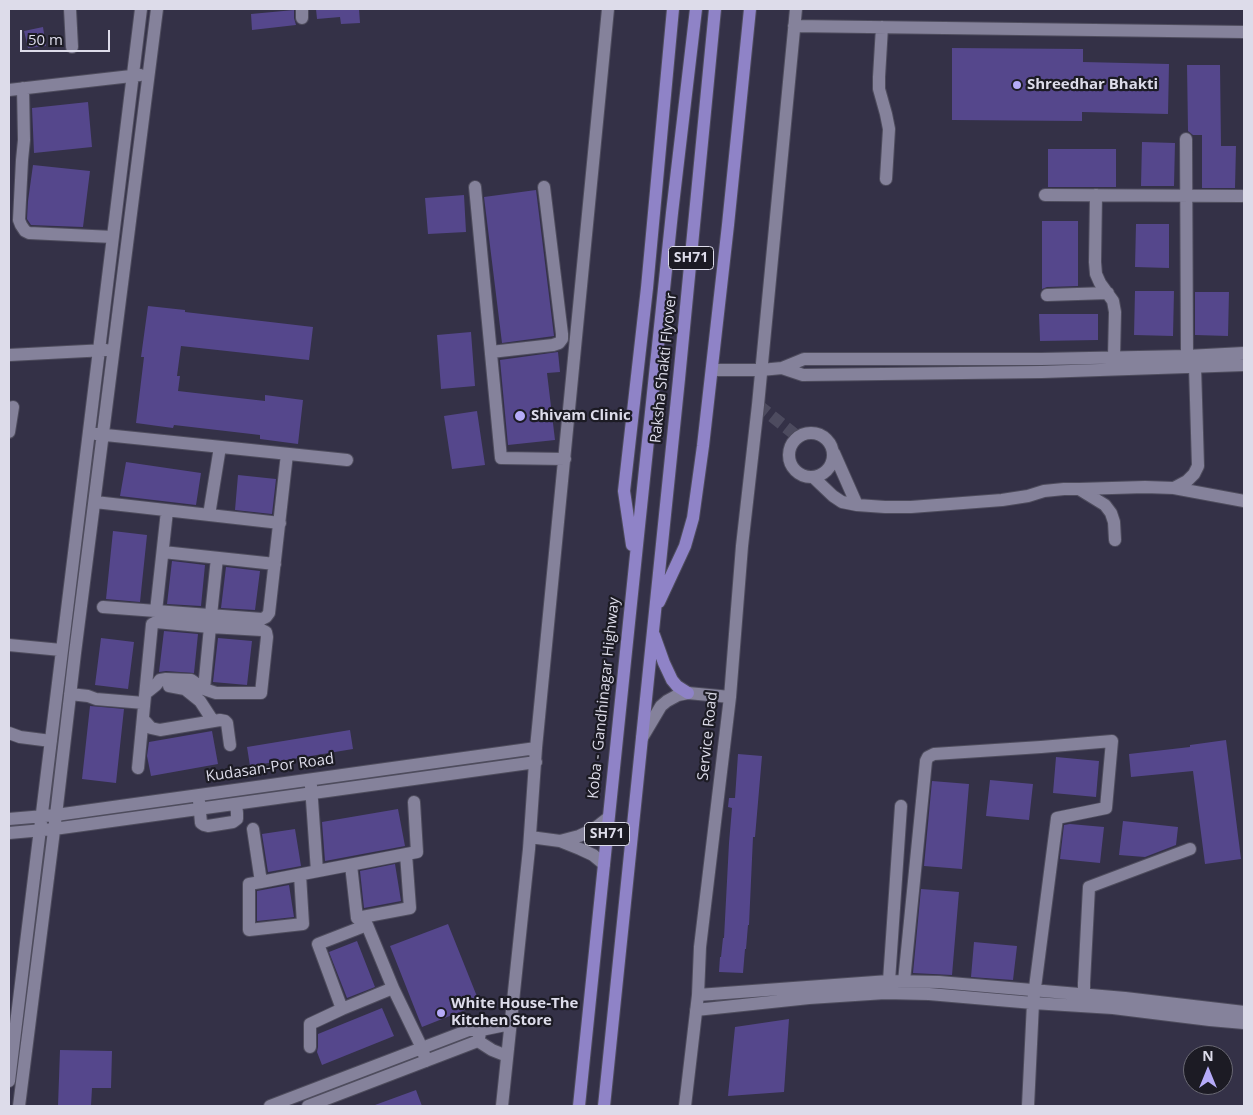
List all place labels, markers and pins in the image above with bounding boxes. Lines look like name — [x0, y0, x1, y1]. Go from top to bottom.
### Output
place label: Shreedhar Bhakti — [1027, 76, 1158, 94]
marker: Shreedhar Bhakti — [1011, 79, 1023, 91]
place label: Shivam Clinic — [531, 407, 631, 425]
marker: Shivam Clinic — [513, 409, 527, 423]
place label: White House-The Kitchen Store — [451, 995, 578, 1030]
marker: White House-The Kitchen Store — [435, 1007, 447, 1019]

